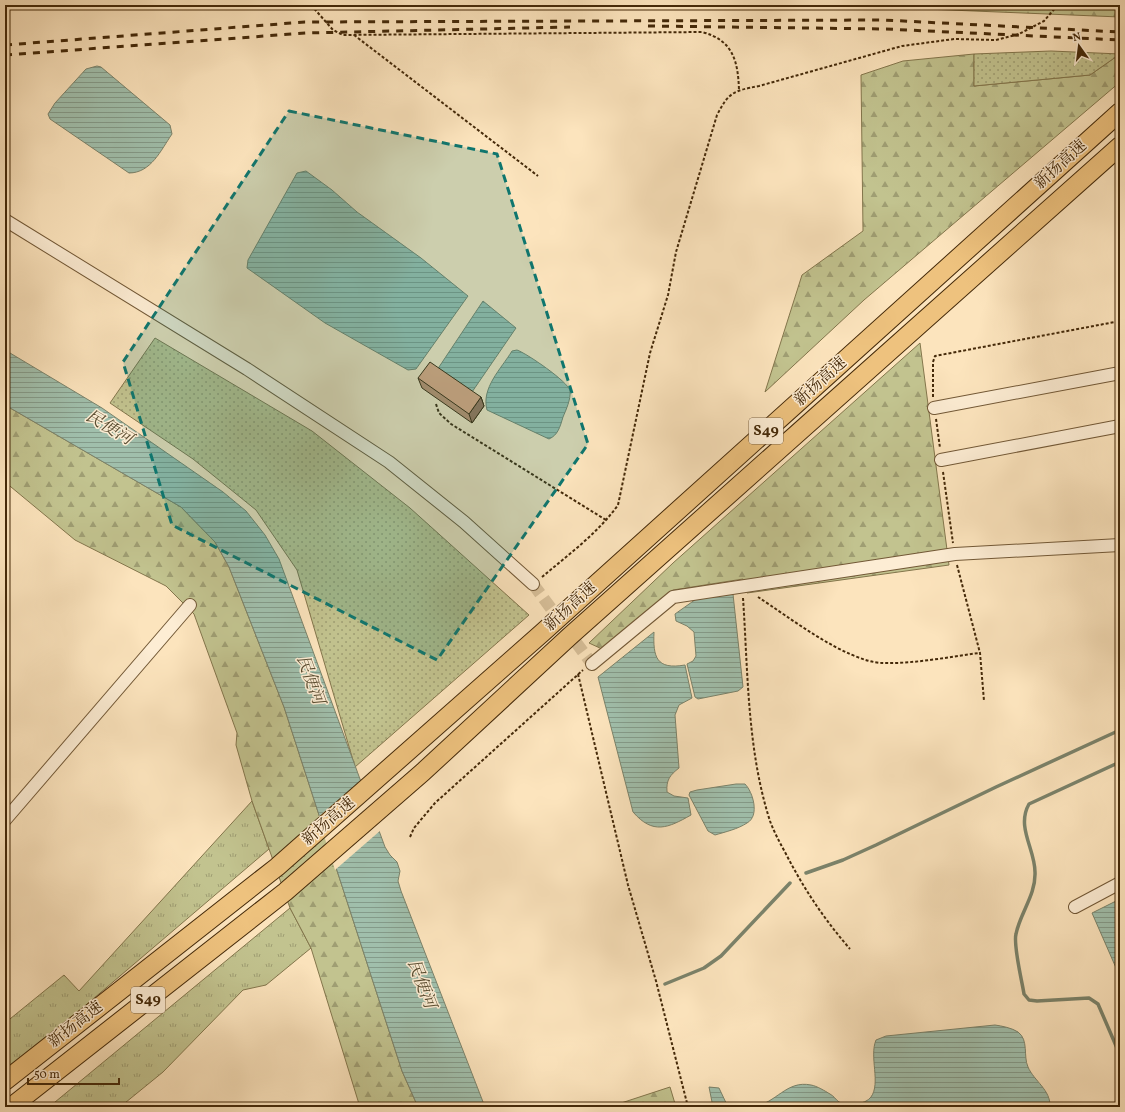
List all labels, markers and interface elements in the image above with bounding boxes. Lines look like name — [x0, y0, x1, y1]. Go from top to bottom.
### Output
north arrow — [1059, 26, 1099, 66]
text: N — [1071, 30, 1083, 46]
street label: 新扬高速 — [1030, 135, 1092, 195]
street label: 新扬高速 — [790, 352, 852, 412]
water label: 民便河 — [81, 405, 139, 453]
road number: S49 — [749, 418, 783, 444]
street label: 新扬高速 — [540, 577, 602, 637]
water label: 民便河 — [290, 652, 331, 711]
street label: 新扬高速 — [298, 793, 360, 851]
water label: 民便河 — [401, 956, 442, 1015]
road number: S49 — [131, 987, 165, 1013]
street label: 新扬高速 — [44, 997, 108, 1053]
scale bar — [28, 1060, 119, 1086]
text: 50 m — [34, 1067, 60, 1083]

